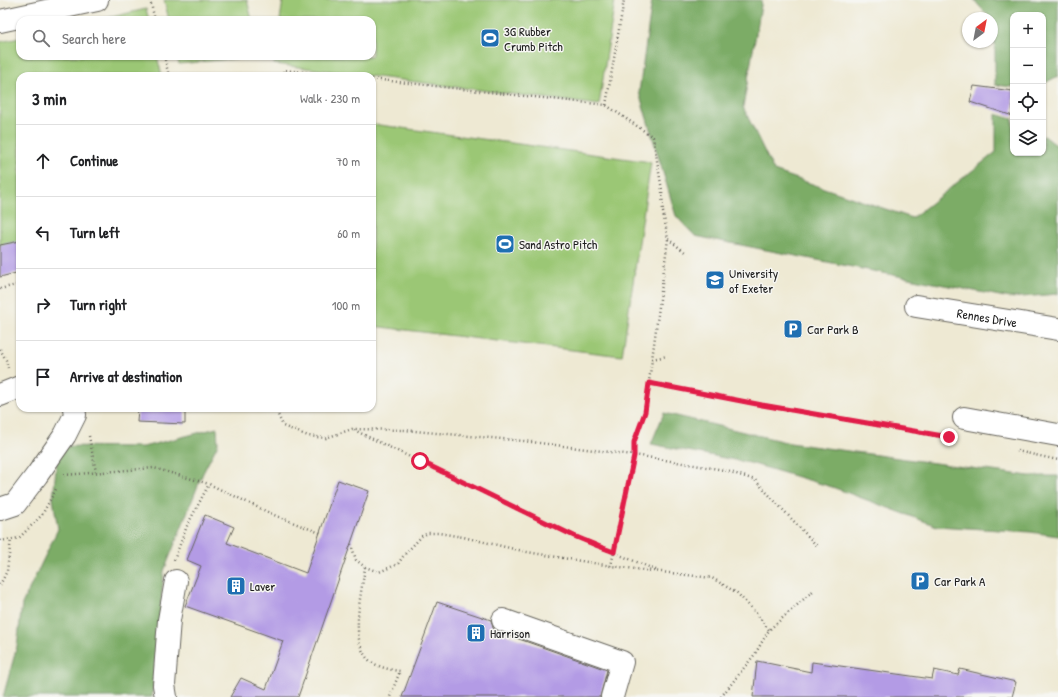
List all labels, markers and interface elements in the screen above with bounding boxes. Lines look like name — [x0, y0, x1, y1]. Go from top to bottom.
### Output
north arrow — [962, 12, 998, 48]
map controls — [1010, 12, 1046, 156]
button: + — [1010, 12, 1046, 48]
search box — [16, 16, 376, 60]
place label: 3G Rubber Crumb Pitch — [504, 22, 563, 55]
icon: search — [30, 27, 52, 49]
sports icon: 3G Rubber Crumb Pitch — [479, 27, 501, 49]
text: Search here — [62, 28, 126, 49]
button: − — [1010, 48, 1046, 84]
button: locate — [1010, 84, 1046, 120]
text: 3 min — [32, 87, 67, 110]
text: Walk · 230 m — [300, 89, 360, 107]
button: layers — [1010, 120, 1046, 156]
icon: ahead — [32, 150, 54, 172]
text: Continue — [70, 150, 118, 171]
text: 70 m — [336, 152, 360, 170]
icon: left — [32, 222, 54, 244]
text: Turn left — [70, 222, 120, 243]
text: 60 m — [337, 224, 360, 242]
sports icon: Sand Astro Pitch — [494, 233, 516, 255]
place label: Sand Astro Pitch — [519, 235, 598, 253]
place label: University of Exeter — [729, 264, 779, 297]
school or university icon: University of Exeter — [704, 269, 726, 291]
icon: right — [32, 294, 54, 316]
text: Turn right — [70, 294, 126, 315]
text: 100 m — [332, 296, 360, 314]
street label: Rennes Drive — [956, 304, 1018, 331]
parking icon: Car Park B — [782, 318, 804, 340]
place label: Car Park B — [807, 320, 859, 338]
icon: arrive — [32, 366, 54, 388]
text: Arrive at destination — [70, 366, 182, 387]
route end — [940, 428, 958, 446]
route start — [411, 452, 429, 470]
parking icon: Car Park A — [909, 570, 931, 592]
place label: Car Park A — [934, 572, 986, 590]
building icon: Laver — [225, 575, 247, 597]
place label: Laver — [250, 577, 275, 595]
building icon: Harrison — [465, 622, 487, 644]
place label: Harrison — [490, 624, 530, 642]

